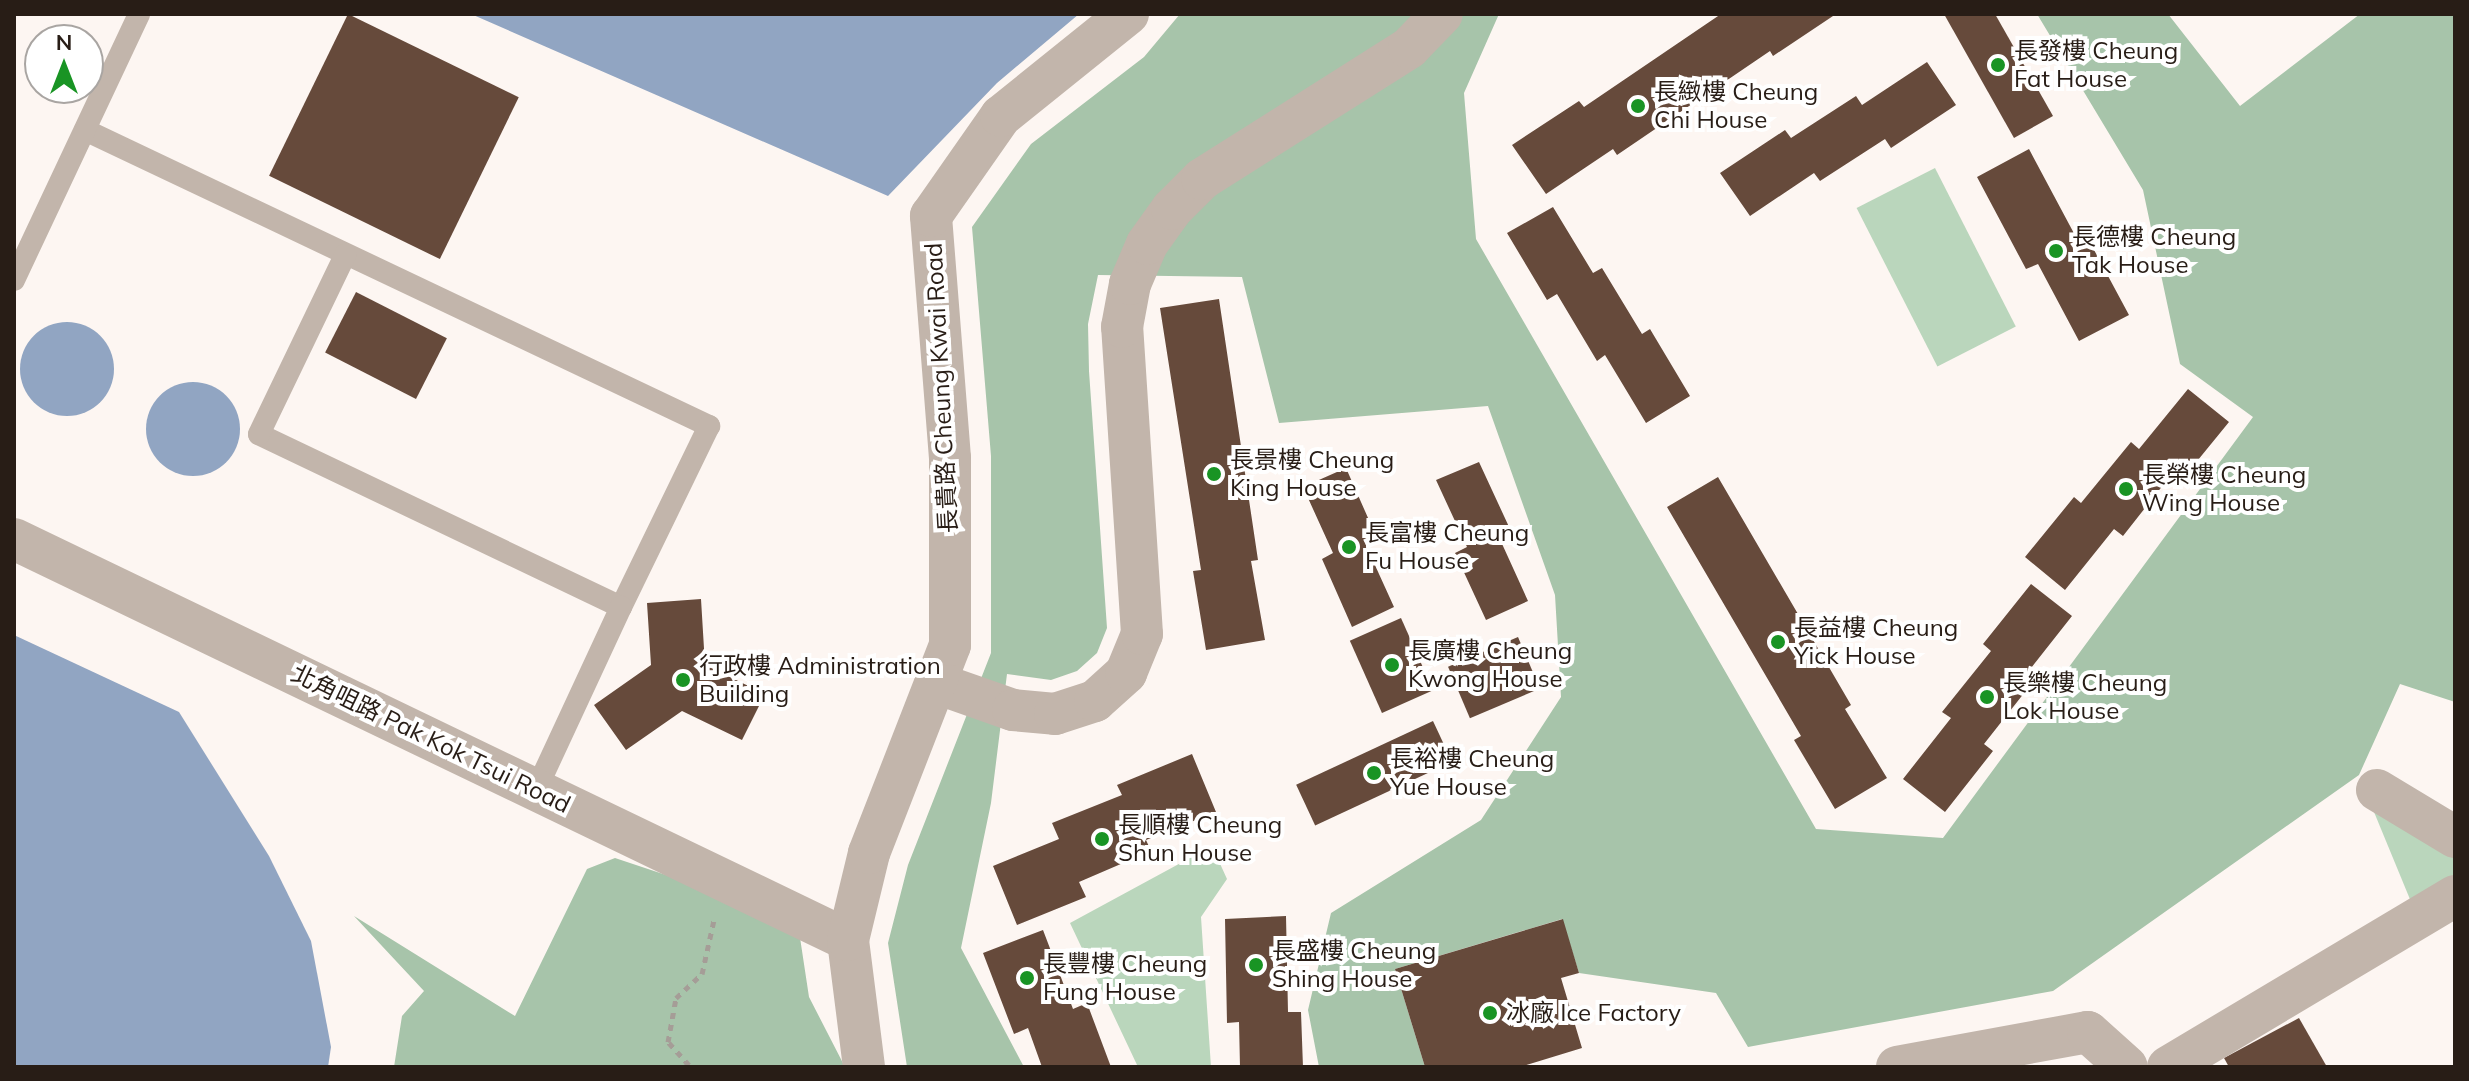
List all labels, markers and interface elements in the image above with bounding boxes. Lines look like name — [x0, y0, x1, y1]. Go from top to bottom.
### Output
north arrow — [24, 24, 104, 104]
text: N — [56, 28, 72, 56]
place label: 長發樓 Cheung Fat House — [2014, 37, 2178, 93]
marker: 長發樓 Cheung Fat House — [1989, 56, 2007, 74]
place label: 長緻樓 Cheung Chi House — [1654, 78, 1818, 134]
marker: 長緻樓 Cheung Chi House — [1629, 97, 1647, 115]
place label: 長德樓 Cheung Tak House — [2072, 223, 2236, 279]
street label: 長貴路 Cheung Kwai Road — [919, 242, 963, 534]
marker: 長德樓 Cheung Tak House — [2047, 242, 2065, 260]
place label: 長景樓 Cheung King House — [1230, 446, 1394, 502]
place label: 長榮樓 Cheung Wing House — [2142, 461, 2306, 517]
marker: 長景樓 Cheung King House — [1205, 465, 1223, 483]
marker: 長榮樓 Cheung Wing House — [2117, 480, 2135, 498]
place label: 長富樓 Cheung Fu House — [1365, 519, 1529, 575]
marker: 長富樓 Cheung Fu House — [1340, 538, 1358, 556]
place label: 長益樓 Cheung Yick House — [1794, 614, 1958, 670]
marker: 長益樓 Cheung Yick House — [1769, 633, 1787, 651]
place label: 長廣樓 Cheung Kwong House — [1408, 637, 1572, 693]
place label: 行政樓 Administration Building — [699, 652, 941, 708]
marker: 長廣樓 Cheung Kwong House — [1383, 656, 1401, 674]
street label: 北角咀路 Pak Kok Tsui Road — [287, 659, 575, 819]
place label: 長樂樓 Cheung Lok House — [2003, 669, 2167, 725]
marker: 行政樓 Administration Building — [674, 671, 692, 689]
marker: 長樂樓 Cheung Lok House — [1978, 688, 1996, 706]
place label: 長裕樓 Cheung Yue House — [1390, 745, 1554, 801]
marker: 長裕樓 Cheung Yue House — [1365, 764, 1383, 782]
place label: 長順樓 Cheung Shun House — [1118, 811, 1282, 867]
marker: 長順樓 Cheung Shun House — [1093, 830, 1111, 848]
place label: 長盛樓 Cheung Shing House — [1272, 937, 1436, 993]
place label: 長豐樓 Cheung Fung House — [1043, 950, 1207, 1006]
marker: 長盛樓 Cheung Shing House — [1247, 956, 1265, 974]
marker: 長豐樓 Cheung Fung House — [1018, 969, 1036, 987]
place label: 冰廠 Ice Factory — [1506, 999, 1681, 1027]
marker: 冰廠 Ice Factory — [1481, 1004, 1499, 1022]

